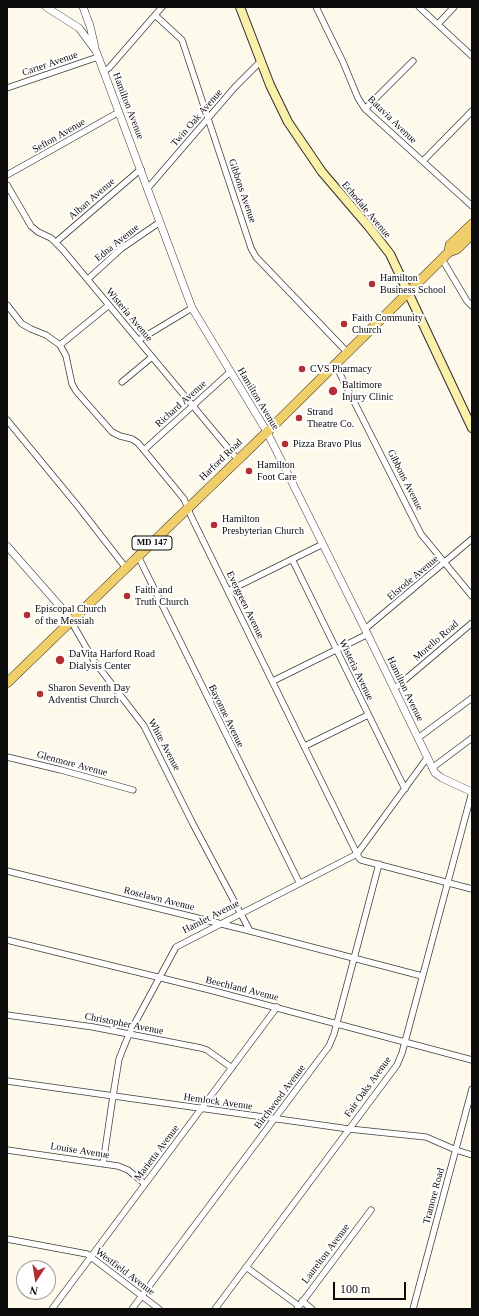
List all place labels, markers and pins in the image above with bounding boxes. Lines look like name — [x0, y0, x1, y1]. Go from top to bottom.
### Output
place label: Hamilton Business School — [380, 272, 446, 296]
marker: Hamilton Business School — [367, 279, 377, 289]
place label: Faith Community Church — [352, 312, 423, 336]
marker: Faith Community Church — [339, 319, 349, 329]
place label: CVS Pharmacy — [310, 363, 372, 375]
marker: CVS Pharmacy — [297, 364, 307, 374]
place label: Baltimore Injury Clinic — [342, 379, 393, 402]
marker: Baltimore Injury Clinic — [327, 385, 339, 397]
place label: Strand Theatre Co. — [307, 406, 354, 430]
marker: Strand Theatre Co. — [294, 413, 304, 423]
place label: Pizza Bravo Plus — [293, 438, 361, 450]
marker: Pizza Bravo Plus — [280, 439, 290, 449]
place label: Hamilton Foot Care — [257, 459, 297, 482]
marker: Hamilton Foot Care — [244, 466, 254, 476]
place label: Hamilton Presbyterian Church — [222, 513, 304, 536]
marker: Hamilton Presbyterian Church — [209, 520, 219, 530]
place label: Faith and Truth Church — [135, 584, 189, 608]
marker: Faith and Truth Church — [122, 591, 132, 601]
place label: Episcopal Church of the Messiah — [35, 603, 106, 626]
marker: Episcopal Church of the Messiah — [22, 610, 32, 620]
place label: DaVita Harford Road Dialysis Center — [69, 648, 155, 672]
marker: DaVita Harford Road Dialysis Center — [54, 654, 66, 666]
place label: Sharon Seventh Day Adventist Church — [48, 682, 130, 706]
marker: Sharon Seventh Day Adventist Church — [35, 689, 45, 699]

